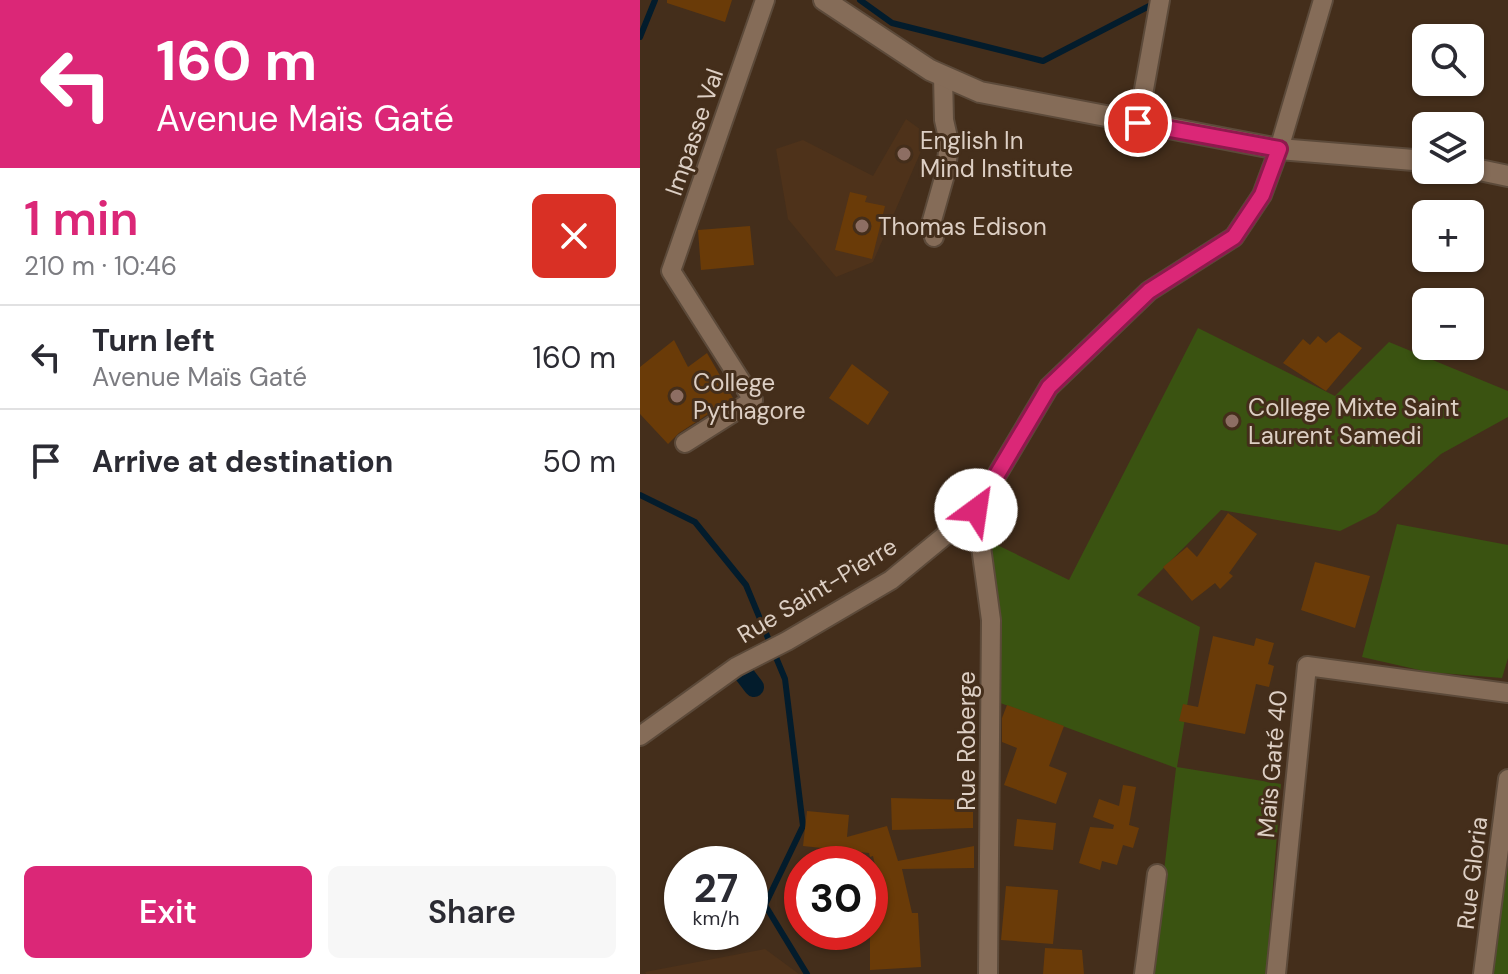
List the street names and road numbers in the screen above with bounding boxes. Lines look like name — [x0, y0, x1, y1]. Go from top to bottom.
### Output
street label: Impasse Val — [658, 64, 730, 200]
street label: Rue Saint-Pierre — [731, 530, 903, 650]
street label: Rue Roberge — [951, 671, 982, 811]
street label: Maïs Gaté 40 — [1250, 689, 1294, 839]
street label: Rue Gloria — [1450, 815, 1494, 931]

